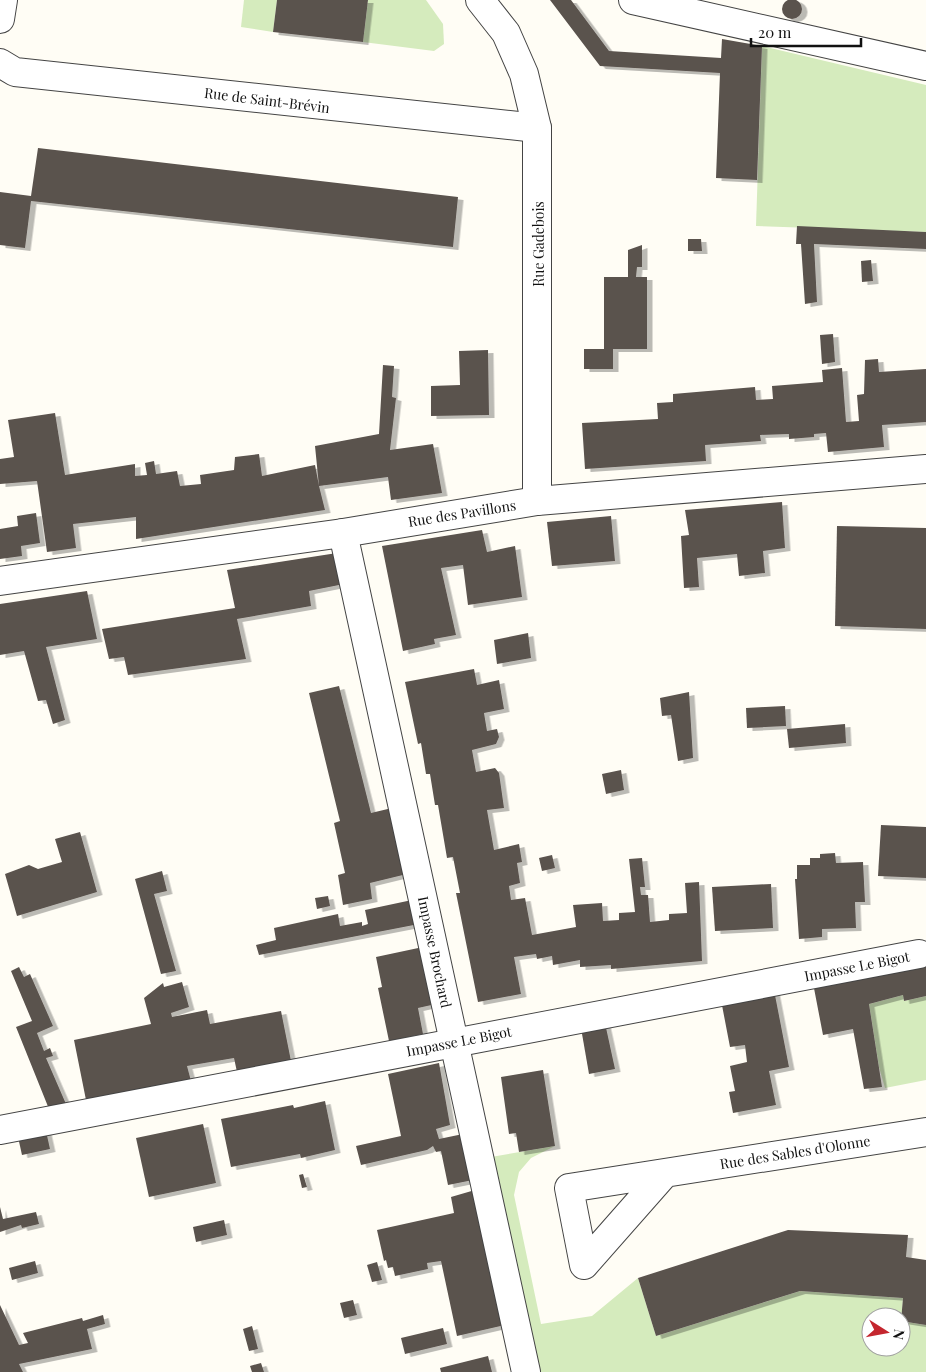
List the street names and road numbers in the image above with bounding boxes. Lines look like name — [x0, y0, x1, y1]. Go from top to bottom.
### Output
street label: Rue de Saint-Brévin — [203, 83, 331, 117]
street label: Rue Gadebois — [529, 201, 548, 287]
street label: Rue des Pavillons — [407, 495, 517, 531]
street label: Impasse Brochard — [414, 894, 456, 1010]
street label: Impasse Le Bigot — [803, 946, 912, 986]
street label: Impasse Le Bigot — [405, 1021, 514, 1061]
street label: Rue des Sables d'Olonne — [718, 1131, 872, 1173]

